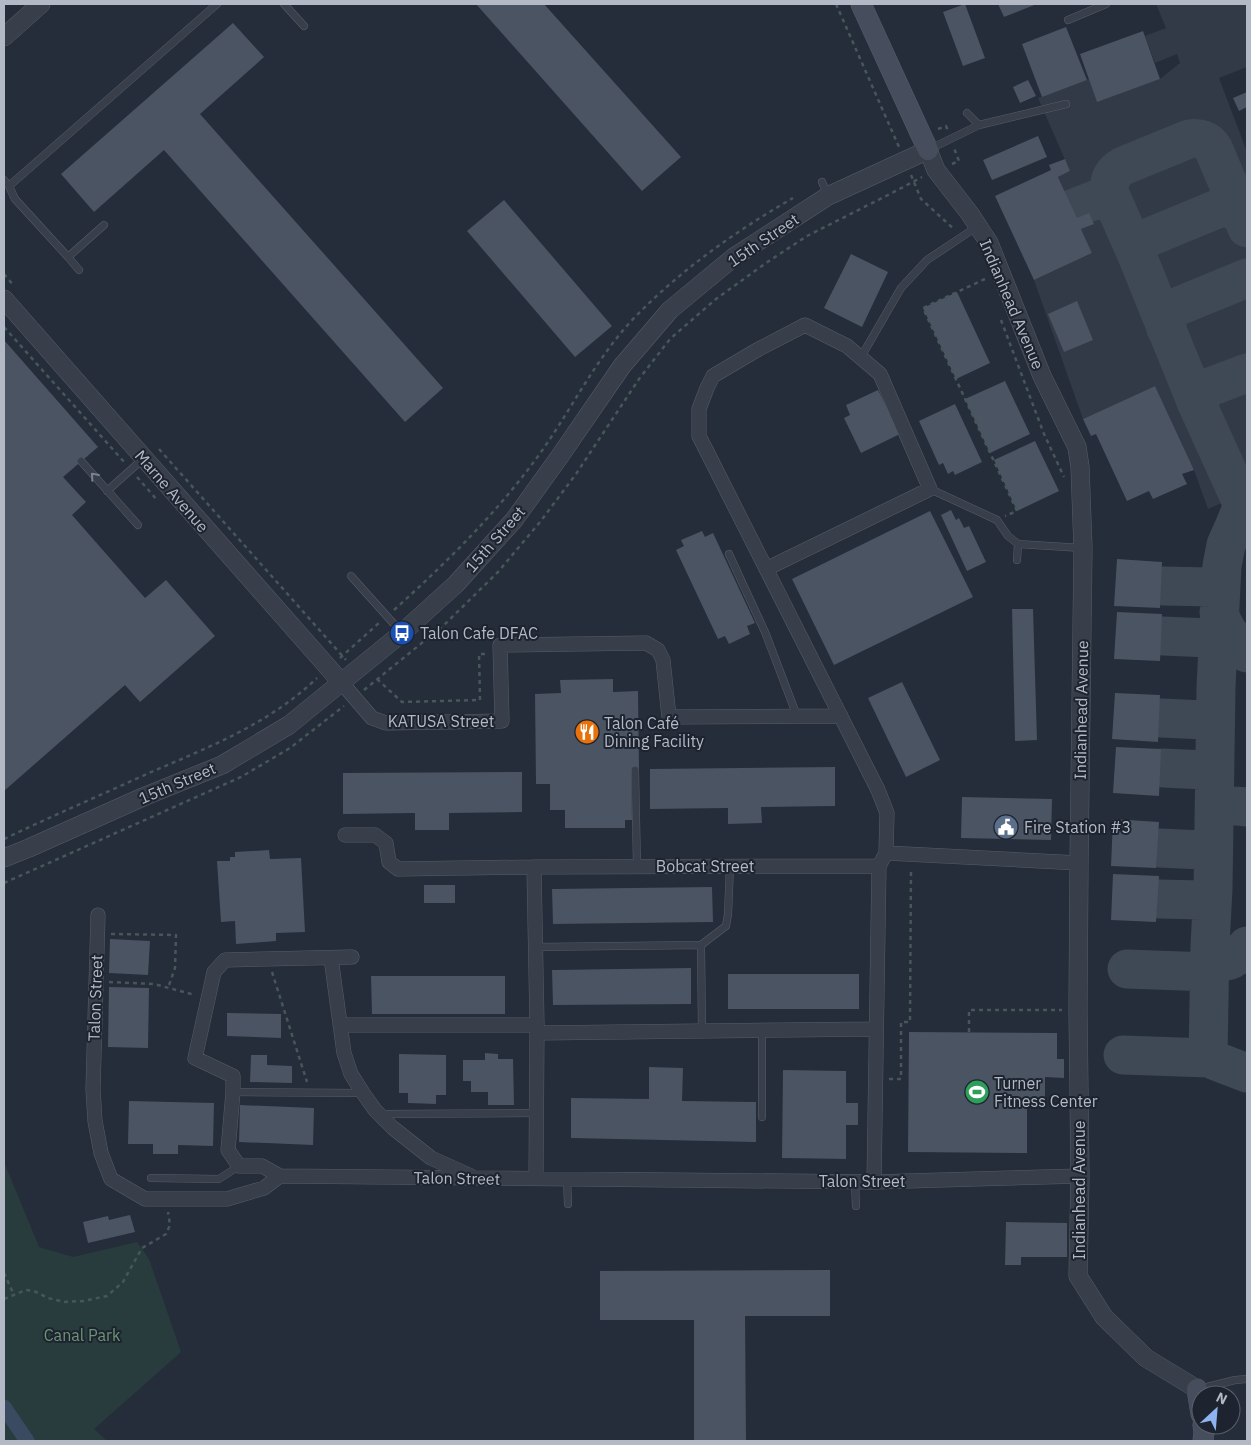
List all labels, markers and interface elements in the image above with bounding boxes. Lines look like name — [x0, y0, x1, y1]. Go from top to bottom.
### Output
street label: 15th Street — [724, 209, 802, 271]
street label: Indianhead Avenue — [976, 236, 1049, 372]
street label: Marne Avenue — [131, 446, 213, 536]
one-way arrow — [91, 472, 100, 481]
street label: 15th Street — [461, 502, 529, 576]
bus stop icon: Talon Cafe DFAC — [389, 620, 415, 646]
place label: Talon Cafe DFAC — [420, 623, 538, 643]
street label: Indianhead Avenue — [1070, 640, 1092, 780]
street label: KATUSA Street — [388, 711, 494, 731]
place label: Talon Café Dining Facility — [604, 713, 704, 751]
restaurant icon: Talon Café Dining Facility — [574, 719, 600, 745]
street label: 15th Street — [136, 758, 218, 808]
public building icon: Fire Station #3 — [993, 814, 1019, 840]
place label: Fire Station #3 — [1024, 817, 1131, 837]
street label: Bobcat Street — [656, 856, 754, 876]
street label: Talon Street — [83, 954, 107, 1042]
place label: Turner Fitness Center — [994, 1073, 1098, 1111]
sports icon: Turner Fitness Center — [964, 1079, 990, 1105]
street label: Indianhead Avenue — [1069, 1120, 1089, 1260]
street label: Talon Street — [414, 1167, 500, 1189]
street label: Talon Street — [819, 1171, 905, 1191]
park label: Canal Park — [44, 1325, 121, 1345]
north arrow — [1191, 1385, 1241, 1435]
text: N — [1213, 1388, 1230, 1409]

